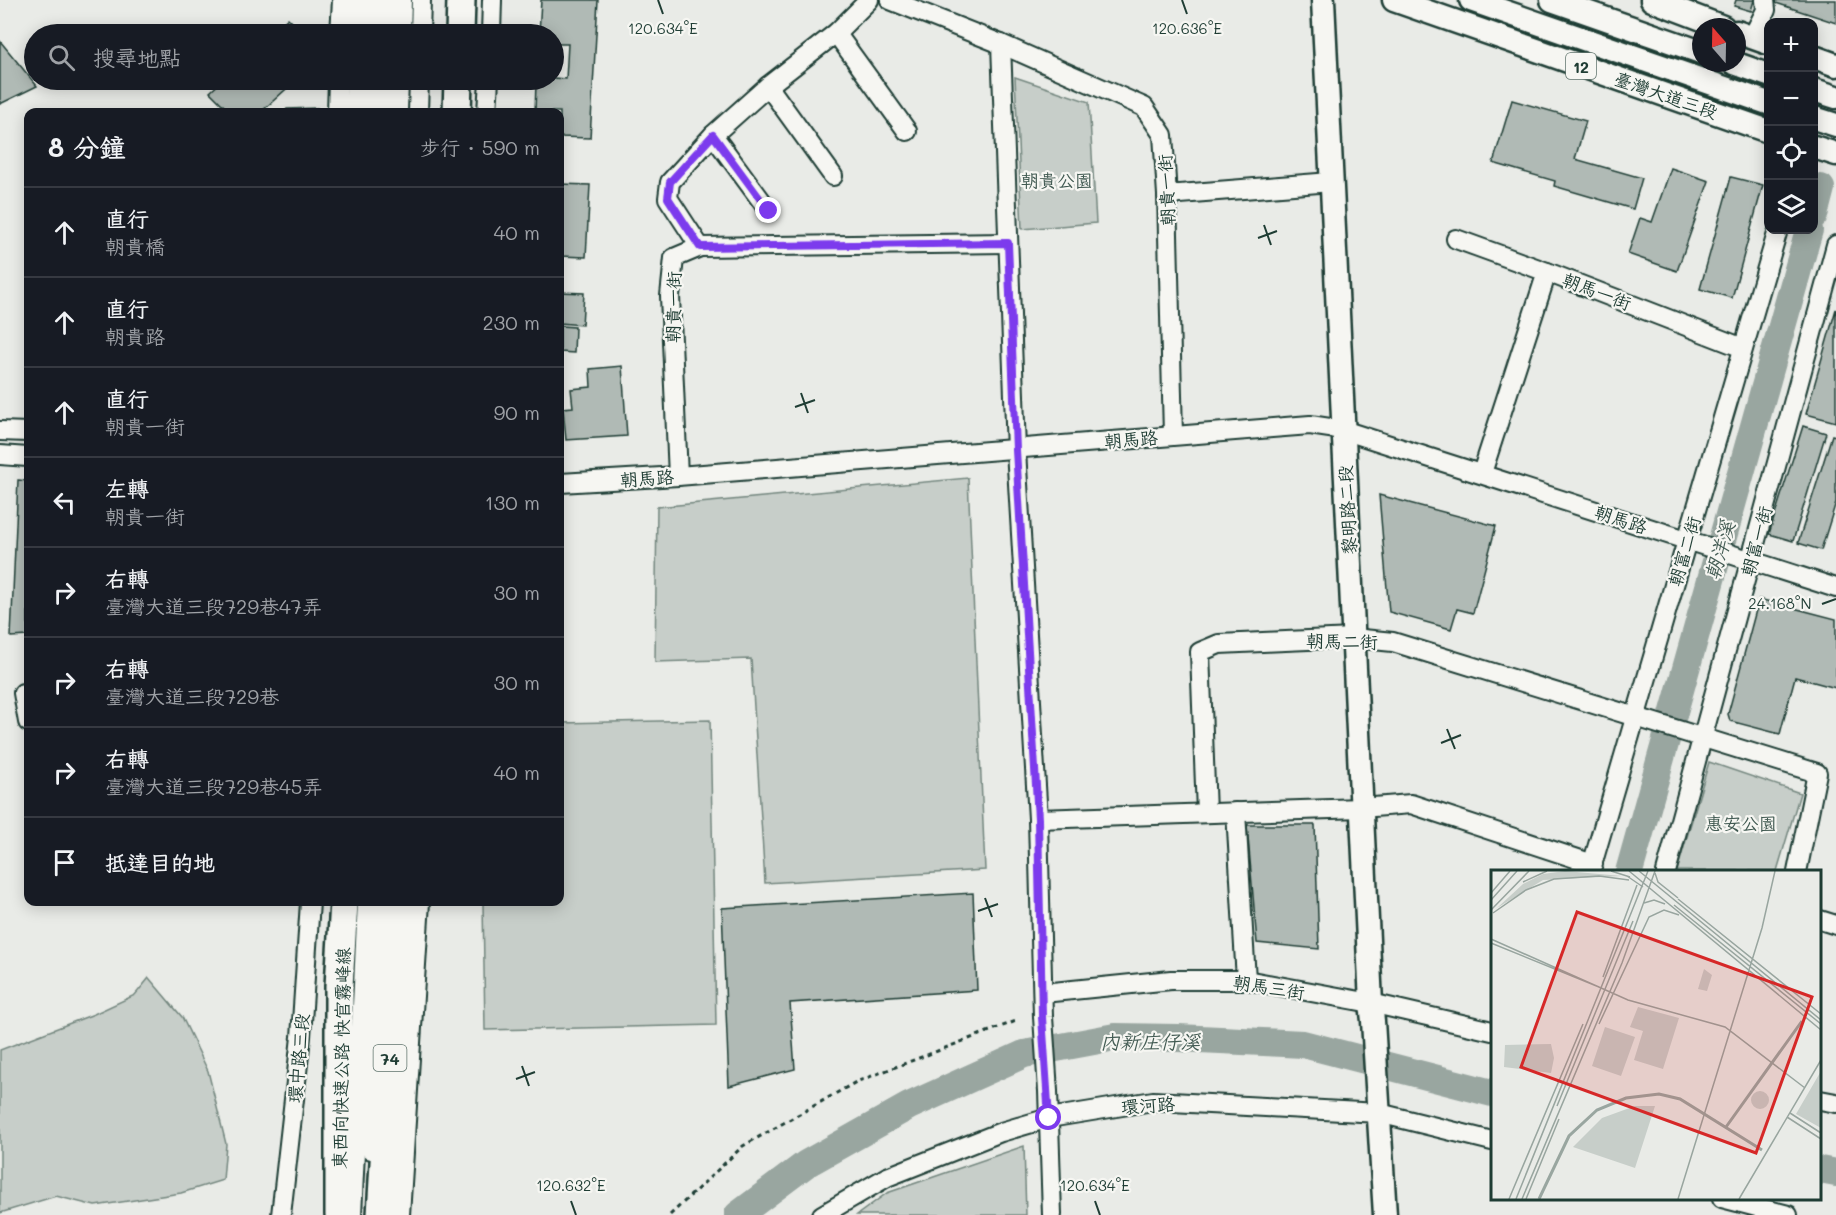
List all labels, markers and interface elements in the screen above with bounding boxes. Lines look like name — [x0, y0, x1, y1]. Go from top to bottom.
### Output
text: 120.634°E — [628, 18, 698, 38]
text: 120.636°E — [1152, 18, 1222, 38]
north arrow — [1692, 18, 1746, 72]
map controls — [1764, 18, 1818, 234]
button: + — [1764, 18, 1818, 72]
search box — [24, 24, 564, 90]
icon: search — [45, 41, 78, 74]
text: 搜尋地點 — [93, 43, 181, 72]
road number: 12 — [1566, 53, 1596, 79]
street label: 臺灣大道三段 — [1611, 66, 1721, 124]
button: − — [1764, 72, 1818, 126]
button: locate — [1764, 126, 1818, 180]
text: 8 分鐘 — [48, 130, 125, 164]
text: 步行 · 590 m — [420, 134, 540, 160]
street label: 朝貴一街 — [1152, 153, 1180, 227]
park label: 朝貴公園 — [1021, 168, 1093, 192]
button: layers — [1764, 180, 1818, 234]
route end — [755, 197, 781, 223]
text: 直行 — [105, 204, 149, 233]
icon: ahead — [48, 216, 81, 249]
text: 40 m — [494, 219, 540, 245]
text: 朝貴橋 — [105, 233, 165, 259]
street label: 朝馬一街 — [1559, 267, 1635, 315]
street label: 朝貴一街 — [660, 271, 686, 343]
text: 直行 — [105, 294, 149, 323]
icon: ahead — [48, 306, 81, 339]
text: 230 m — [482, 309, 540, 335]
text: 朝貴路 — [105, 323, 165, 349]
text: 直行 — [105, 384, 149, 413]
icon: ahead — [48, 396, 81, 429]
text: 90 m — [494, 399, 540, 425]
text: 朝貴一街 — [105, 413, 185, 439]
street label: 朝馬路 — [1103, 425, 1159, 453]
street label: 朝馬路 — [619, 464, 675, 492]
street label: 黎明路二段 — [1333, 464, 1361, 556]
text: 左轉 — [105, 474, 149, 503]
icon: left — [48, 486, 81, 519]
text: 130 m — [485, 489, 540, 515]
street label: 朝馬路 — [1592, 499, 1650, 539]
text: 朝貴一街 — [105, 503, 185, 529]
street label: 朝富一街 — [1735, 503, 1777, 579]
street label: 朝富二街 — [1663, 513, 1705, 589]
water label: 朝洋溪 — [1698, 517, 1740, 582]
text: 右轉 — [105, 564, 149, 593]
icon: right — [48, 576, 81, 609]
text: 30 m — [494, 579, 540, 605]
text: 臺灣大道三段729巷47弄 — [105, 593, 322, 619]
text: 24.168°N — [1748, 593, 1812, 613]
street label: 朝馬二街 — [1306, 628, 1378, 654]
text: 右轉 — [105, 654, 149, 683]
icon: right — [48, 666, 81, 699]
text: 30 m — [494, 669, 540, 695]
text: 臺灣大道三段729巷 — [105, 683, 279, 709]
text: 右轉 — [105, 744, 149, 773]
icon: right — [48, 756, 81, 789]
text: 40 m — [494, 759, 540, 785]
text: 臺灣大道三段729巷45弄 — [105, 773, 322, 799]
park label: 惠安公園 — [1705, 811, 1777, 835]
icon: arrive — [48, 846, 81, 879]
text: 抵達目的地 — [105, 848, 215, 877]
inset map — [1491, 870, 1821, 1200]
street label: 東西向快速公路 快官霧峰線 — [327, 947, 355, 1169]
street label: 朝馬三街 — [1232, 970, 1306, 1004]
street label: 環中路三段 — [282, 1012, 314, 1104]
water label: 內新庄仔溪 — [1100, 1028, 1201, 1054]
road number: 74 — [374, 1045, 406, 1071]
street label: 環河路 — [1120, 1091, 1176, 1119]
route start — [1035, 1104, 1061, 1130]
text: 120.632°E — [536, 1175, 606, 1195]
text: 120.634°E — [1060, 1175, 1130, 1195]

